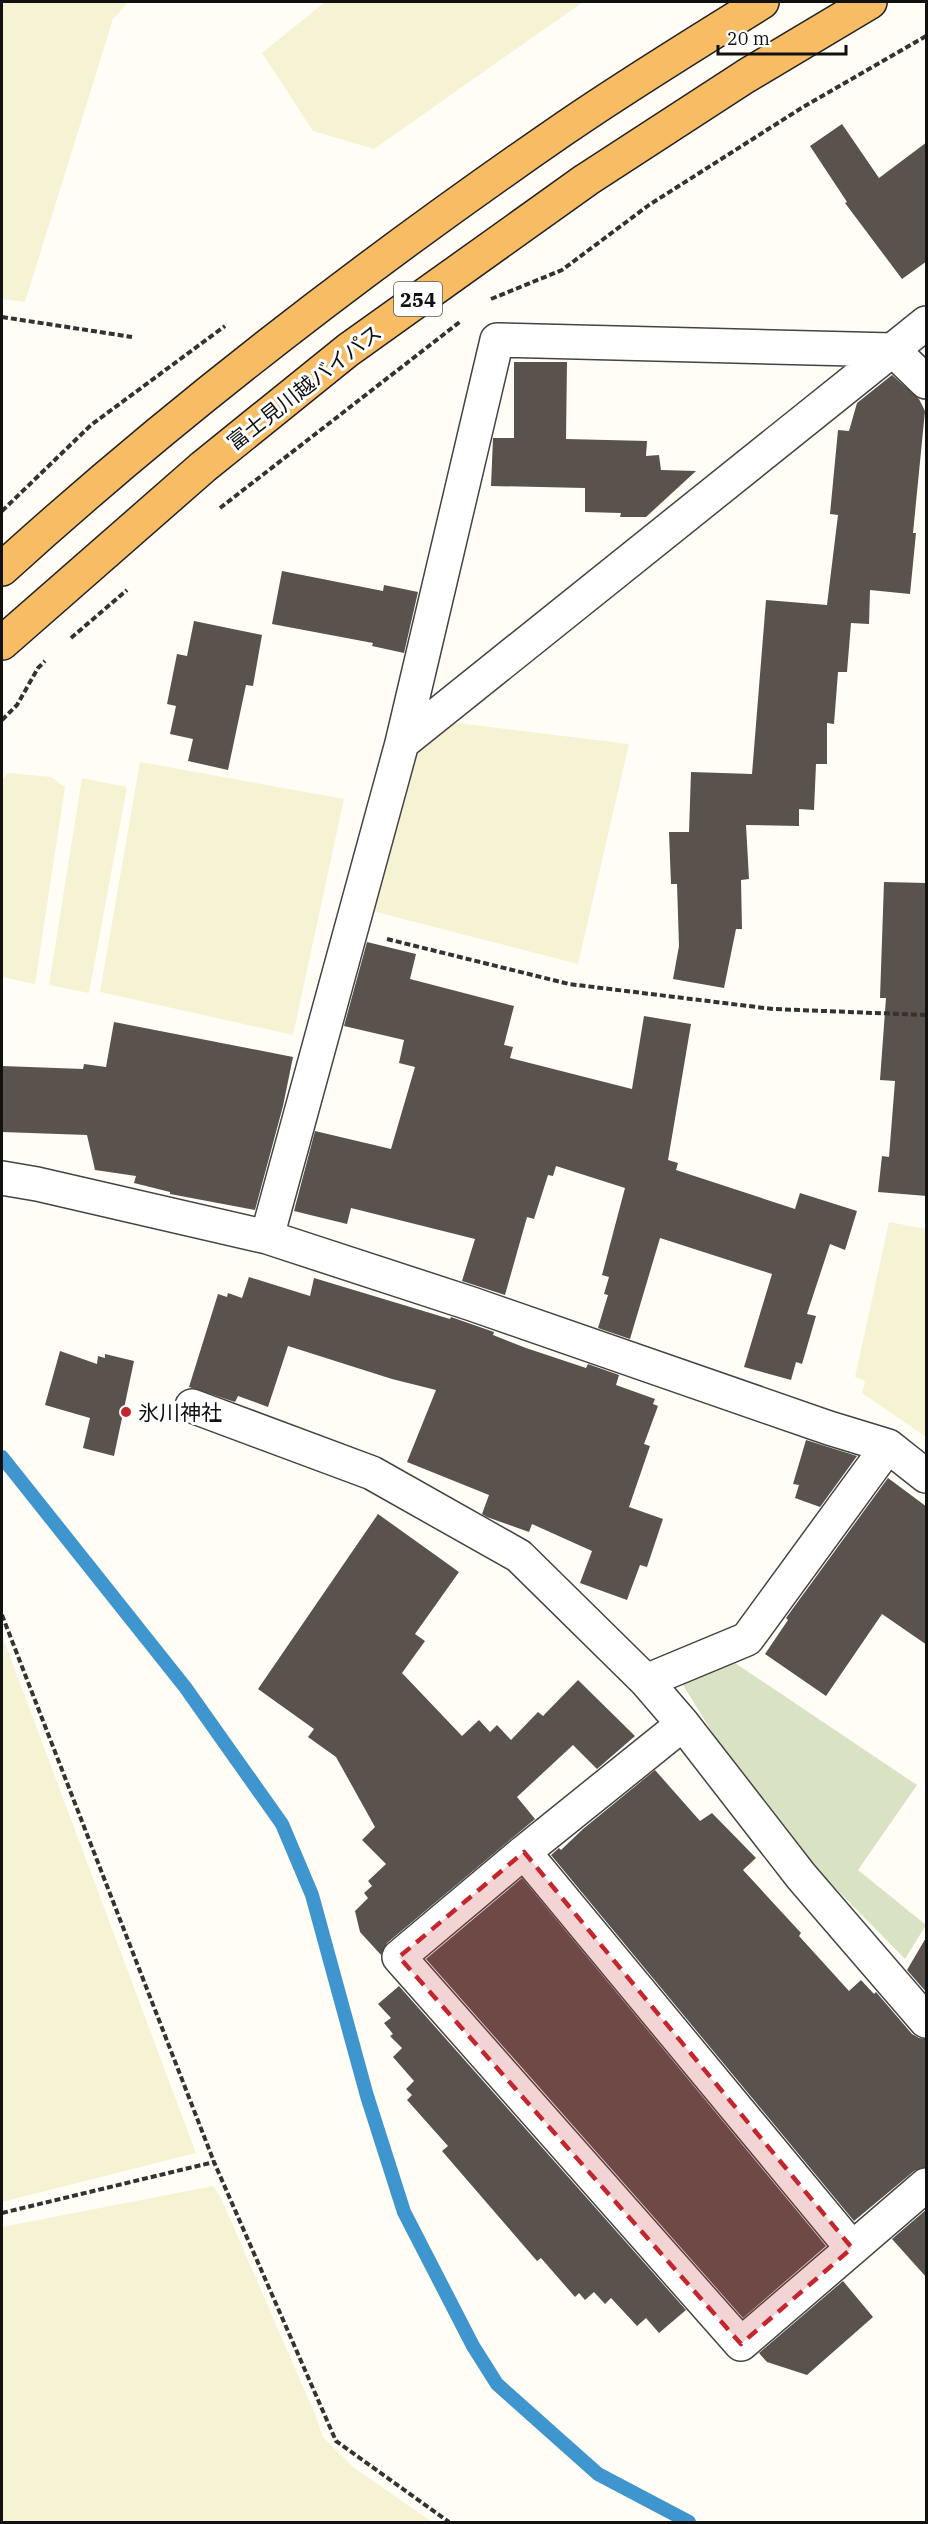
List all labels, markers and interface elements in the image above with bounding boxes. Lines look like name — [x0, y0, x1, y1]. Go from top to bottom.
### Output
scale bar — [718, 18, 846, 56]
text: 20 m — [727, 27, 770, 50]
road number: 254 — [394, 282, 442, 316]
street label: 富士見川越バイパス — [221, 318, 387, 456]
place label: 氷川神社 — [138, 1398, 222, 1426]
marker: 氷川神社 — [119, 1405, 133, 1419]

